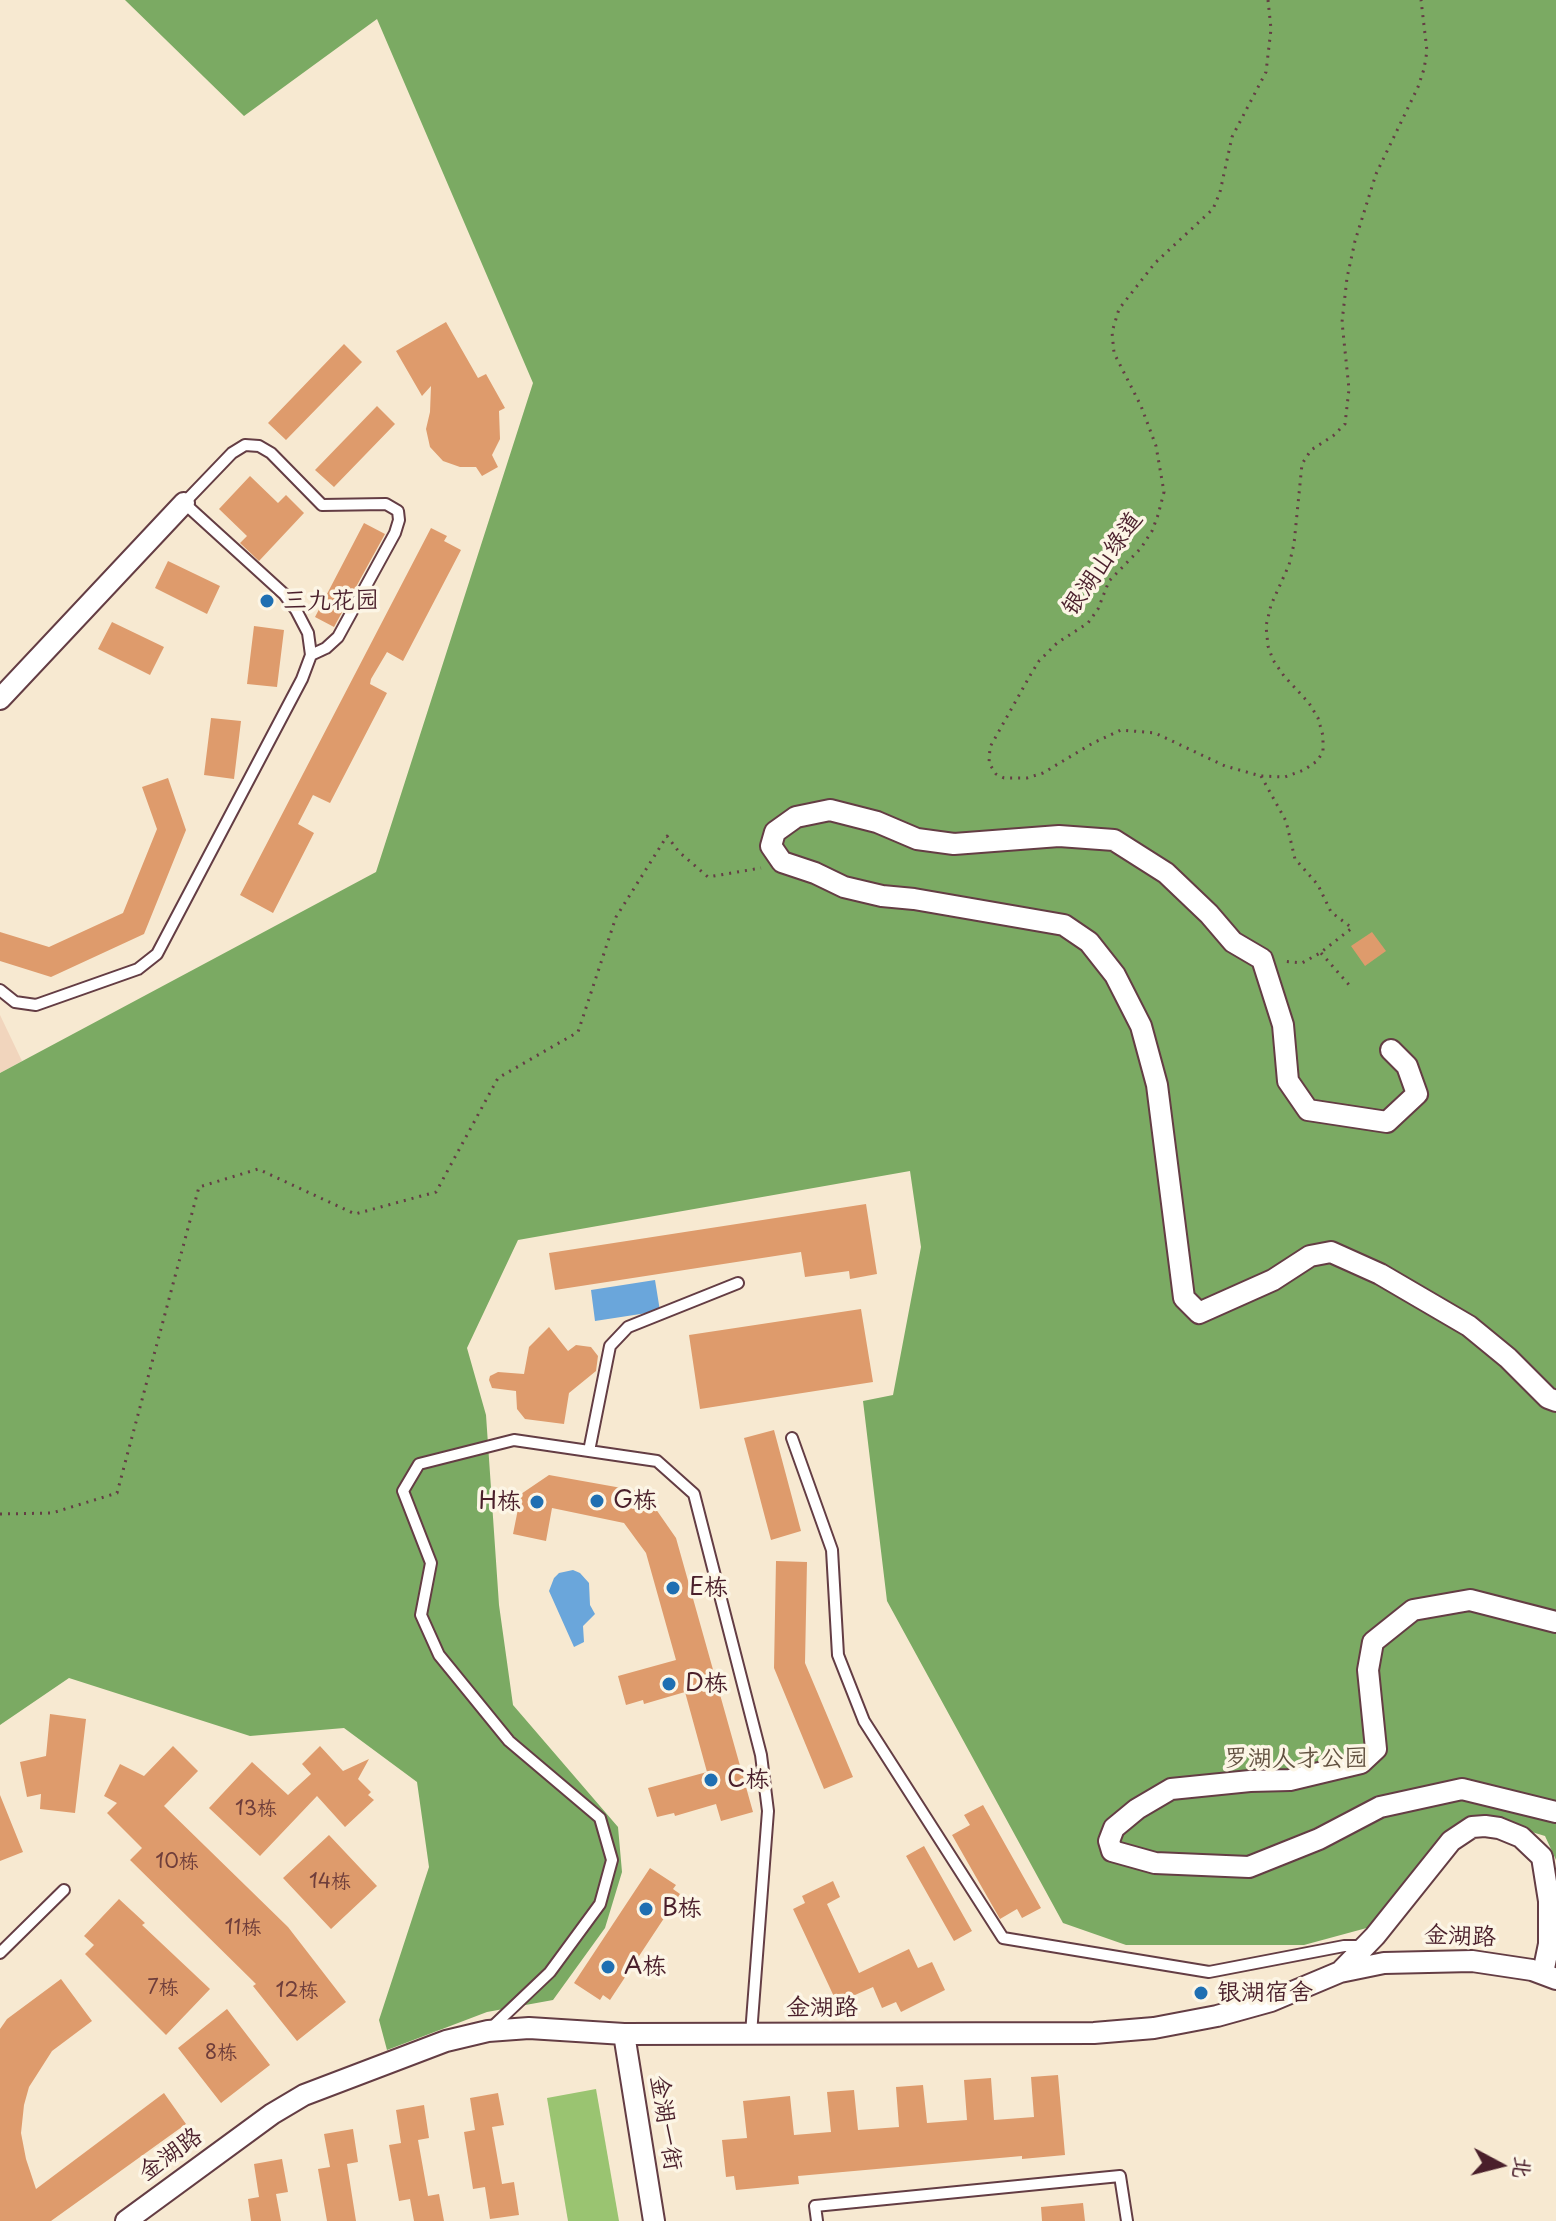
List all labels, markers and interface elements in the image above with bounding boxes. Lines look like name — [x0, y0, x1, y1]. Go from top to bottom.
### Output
street label: 银湖山绿道 — [1057, 507, 1149, 621]
place label: 三九花园 — [283, 587, 379, 615]
marker: 三九花园 — [258, 592, 276, 610]
place label: G栋 — [613, 1487, 657, 1515]
place label: H栋 — [478, 1488, 521, 1516]
marker: G栋 — [588, 1492, 606, 1510]
marker: H栋 — [528, 1493, 546, 1511]
place label: E栋 — [689, 1574, 728, 1602]
marker: E栋 — [664, 1579, 682, 1597]
place label: D栋 — [685, 1670, 728, 1698]
marker: D栋 — [660, 1675, 678, 1693]
park label: 罗湖人才公园 — [1224, 1745, 1368, 1773]
place label: C栋 — [727, 1766, 770, 1794]
marker: C栋 — [702, 1771, 720, 1789]
house number: 13栋 — [235, 1797, 277, 1821]
house number: 10栋 — [155, 1850, 199, 1874]
house number: 14栋 — [309, 1870, 351, 1894]
place label: B栋 — [662, 1895, 702, 1923]
marker: B栋 — [637, 1900, 655, 1918]
house number: 11栋 — [225, 1916, 261, 1940]
street label: 金湖路 — [1424, 1921, 1496, 1953]
place label: A栋 — [624, 1953, 666, 1981]
marker: A栋 — [599, 1958, 617, 1976]
house number: 7栋 — [147, 1976, 179, 2000]
house number: 12栋 — [275, 1979, 319, 2003]
place label: 银湖宿舍 — [1217, 1979, 1313, 2007]
marker: 银湖宿舍 — [1192, 1984, 1210, 2002]
street label: 金湖路 — [786, 1994, 858, 2022]
house number: 8栋 — [205, 2041, 237, 2065]
street label: 金湖一街 — [643, 2073, 687, 2173]
street label: 金湖路 — [133, 2122, 209, 2188]
north arrow — [1460, 2125, 1540, 2205]
text: 北 — [1507, 2155, 1542, 2181]

